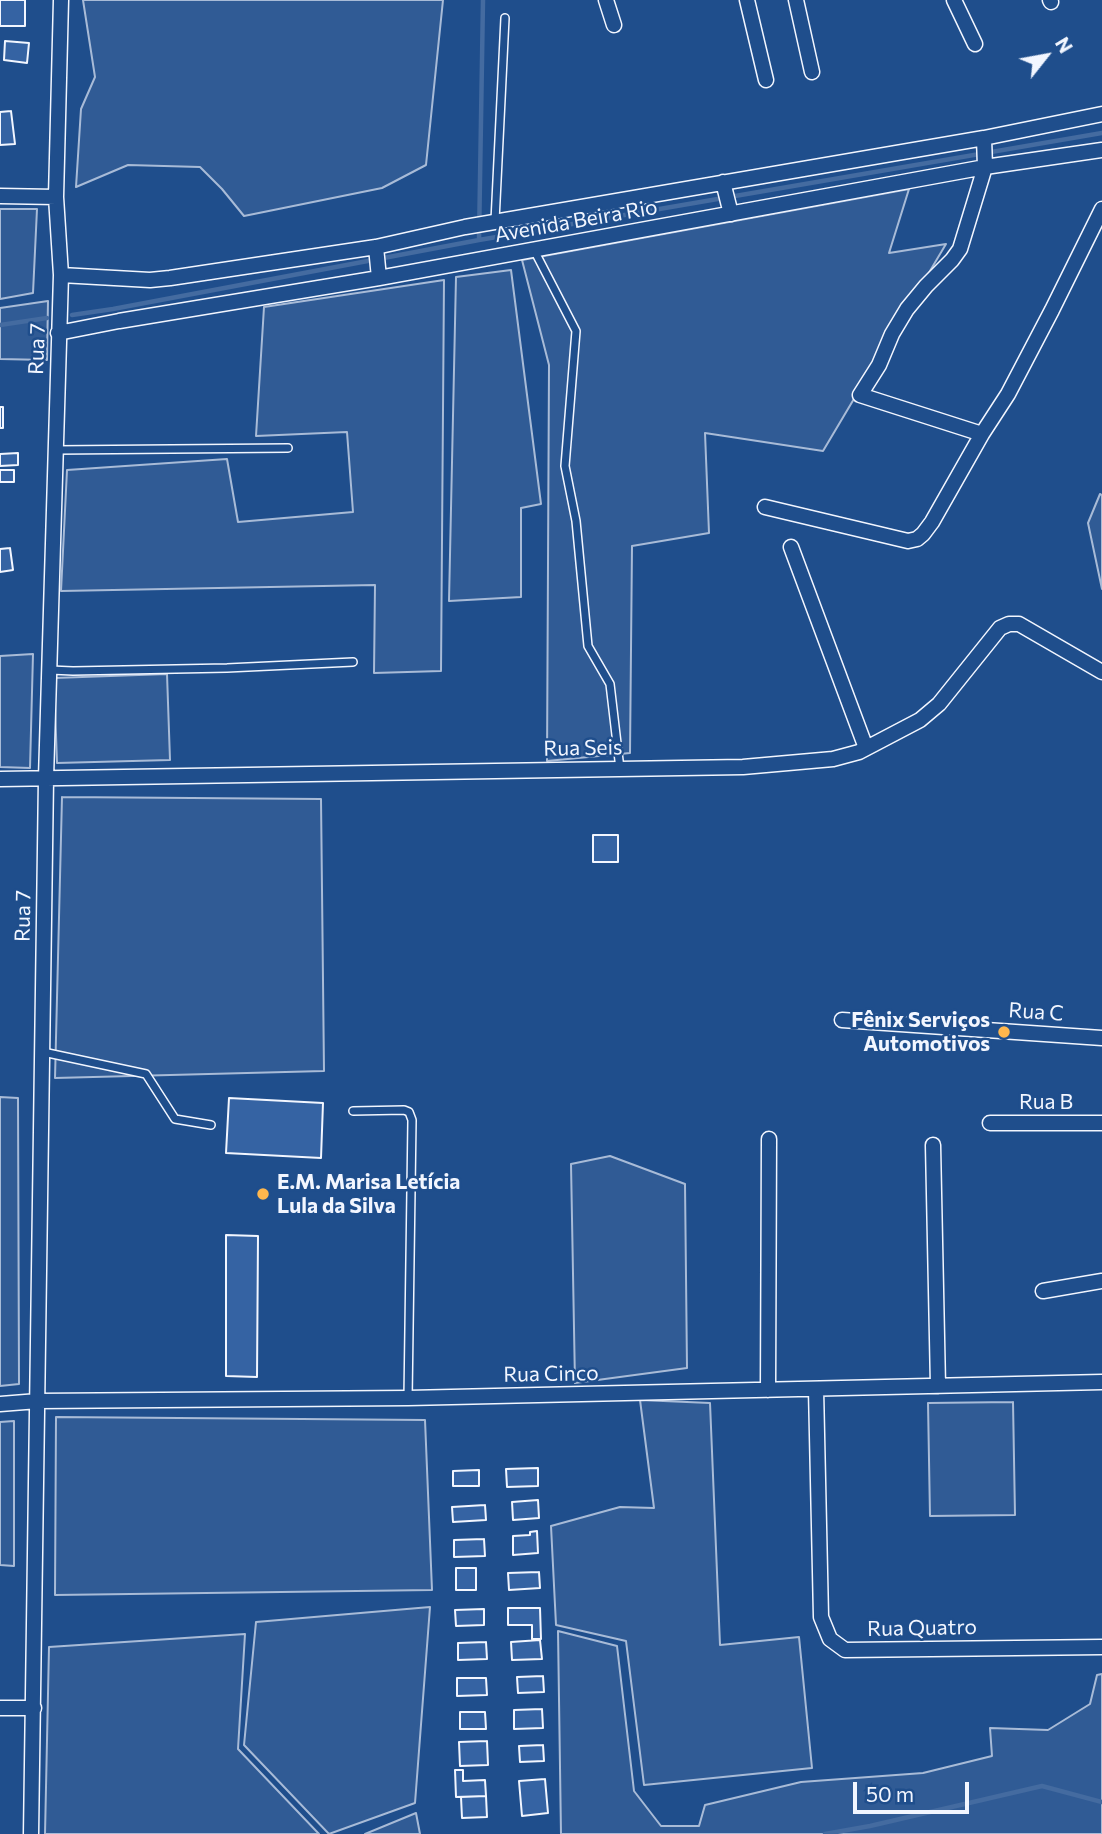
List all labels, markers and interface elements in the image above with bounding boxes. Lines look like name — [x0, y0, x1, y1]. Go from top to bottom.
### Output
north arrow — [1011, 21, 1081, 91]
text: N — [1051, 33, 1078, 57]
street label: Avenida Beira Rio — [493, 194, 659, 248]
street label: Rua 7 — [24, 323, 50, 375]
street label: Rua Seis — [543, 735, 623, 761]
street label: Rua 7 — [10, 890, 36, 942]
street label: Rua C — [1008, 998, 1064, 1026]
place label: Fênix Serviços Automotivos — [851, 1007, 990, 1057]
marker: Fênix Serviços Automotivos — [996, 1024, 1012, 1040]
street label: Rua B — [1019, 1089, 1073, 1115]
place label: E.M. Marisa Letícia Lula da Silva — [277, 1169, 460, 1219]
marker: E.M. Marisa Letícia Lula da Silva — [255, 1186, 271, 1202]
street label: Rua Cinco — [503, 1361, 599, 1387]
street label: Rua Quatro — [867, 1614, 977, 1642]
scale bar — [857, 1768, 972, 1812]
text: 50 m — [866, 1781, 914, 1806]

